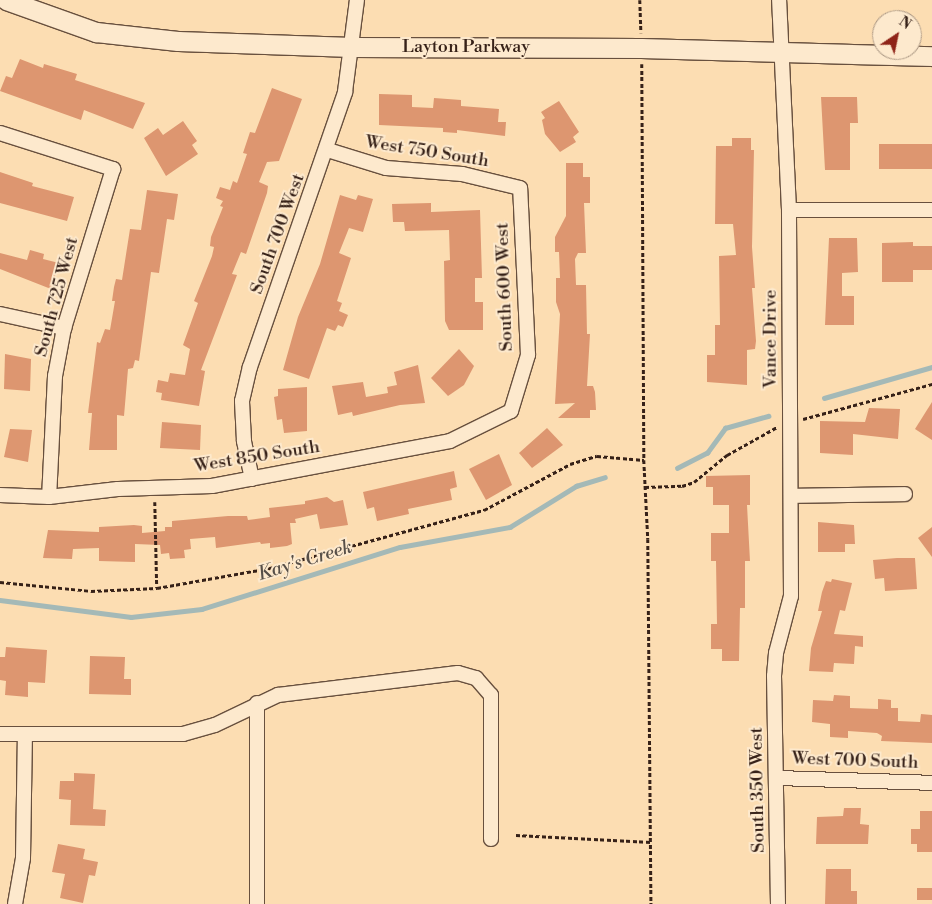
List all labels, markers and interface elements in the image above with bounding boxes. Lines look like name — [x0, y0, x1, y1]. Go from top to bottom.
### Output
north arrow — [872, 10, 922, 60]
text: N — [895, 13, 914, 34]
street label: Layton Parkway — [402, 36, 530, 58]
street label: West 750 South — [364, 132, 490, 172]
street label: South 700 West — [246, 171, 310, 297]
street label: South 600 West — [492, 222, 518, 352]
street label: South 725 West — [31, 235, 83, 359]
street label: Vance Drive — [760, 290, 782, 388]
street label: West 850 South — [193, 436, 321, 478]
water label: Kay's Creek — [255, 536, 355, 586]
street label: South 350 West — [746, 727, 770, 853]
street label: West 700 South — [791, 748, 919, 774]

